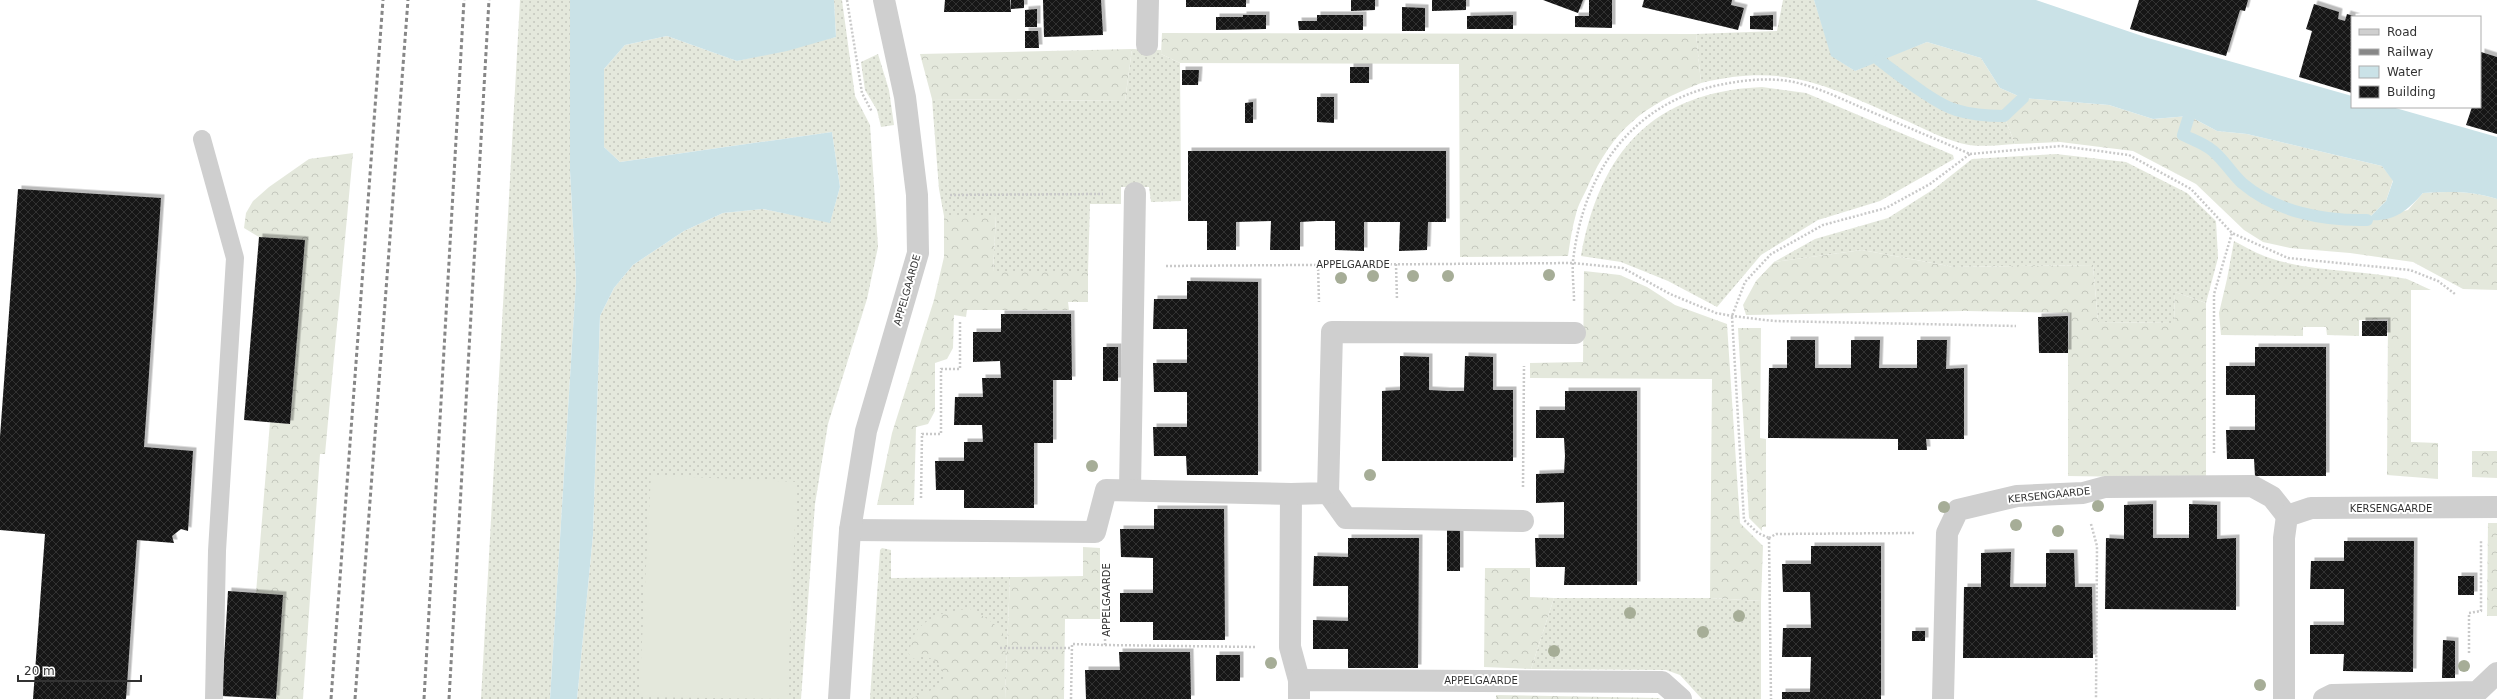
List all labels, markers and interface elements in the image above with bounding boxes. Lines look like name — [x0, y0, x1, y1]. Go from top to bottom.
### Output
legend — [2351, 16, 2481, 108]
text: Road — [2387, 25, 2417, 39]
text: Railway — [2387, 45, 2433, 59]
text: Water — [2387, 65, 2423, 79]
text: Building — [2387, 85, 2436, 99]
street label: APPELGAARDE — [892, 253, 922, 327]
street label: APPELGAARDE — [1316, 259, 1390, 270]
street label: KERSENGAARDE — [2007, 485, 2091, 505]
street label: KERSENGAARDE — [2350, 503, 2432, 514]
street label: APPELGAARDE — [1101, 563, 1112, 637]
scale bar — [18, 657, 141, 683]
text: 20 m — [24, 664, 55, 678]
street label: APPELGAARDE — [1444, 675, 1518, 686]

